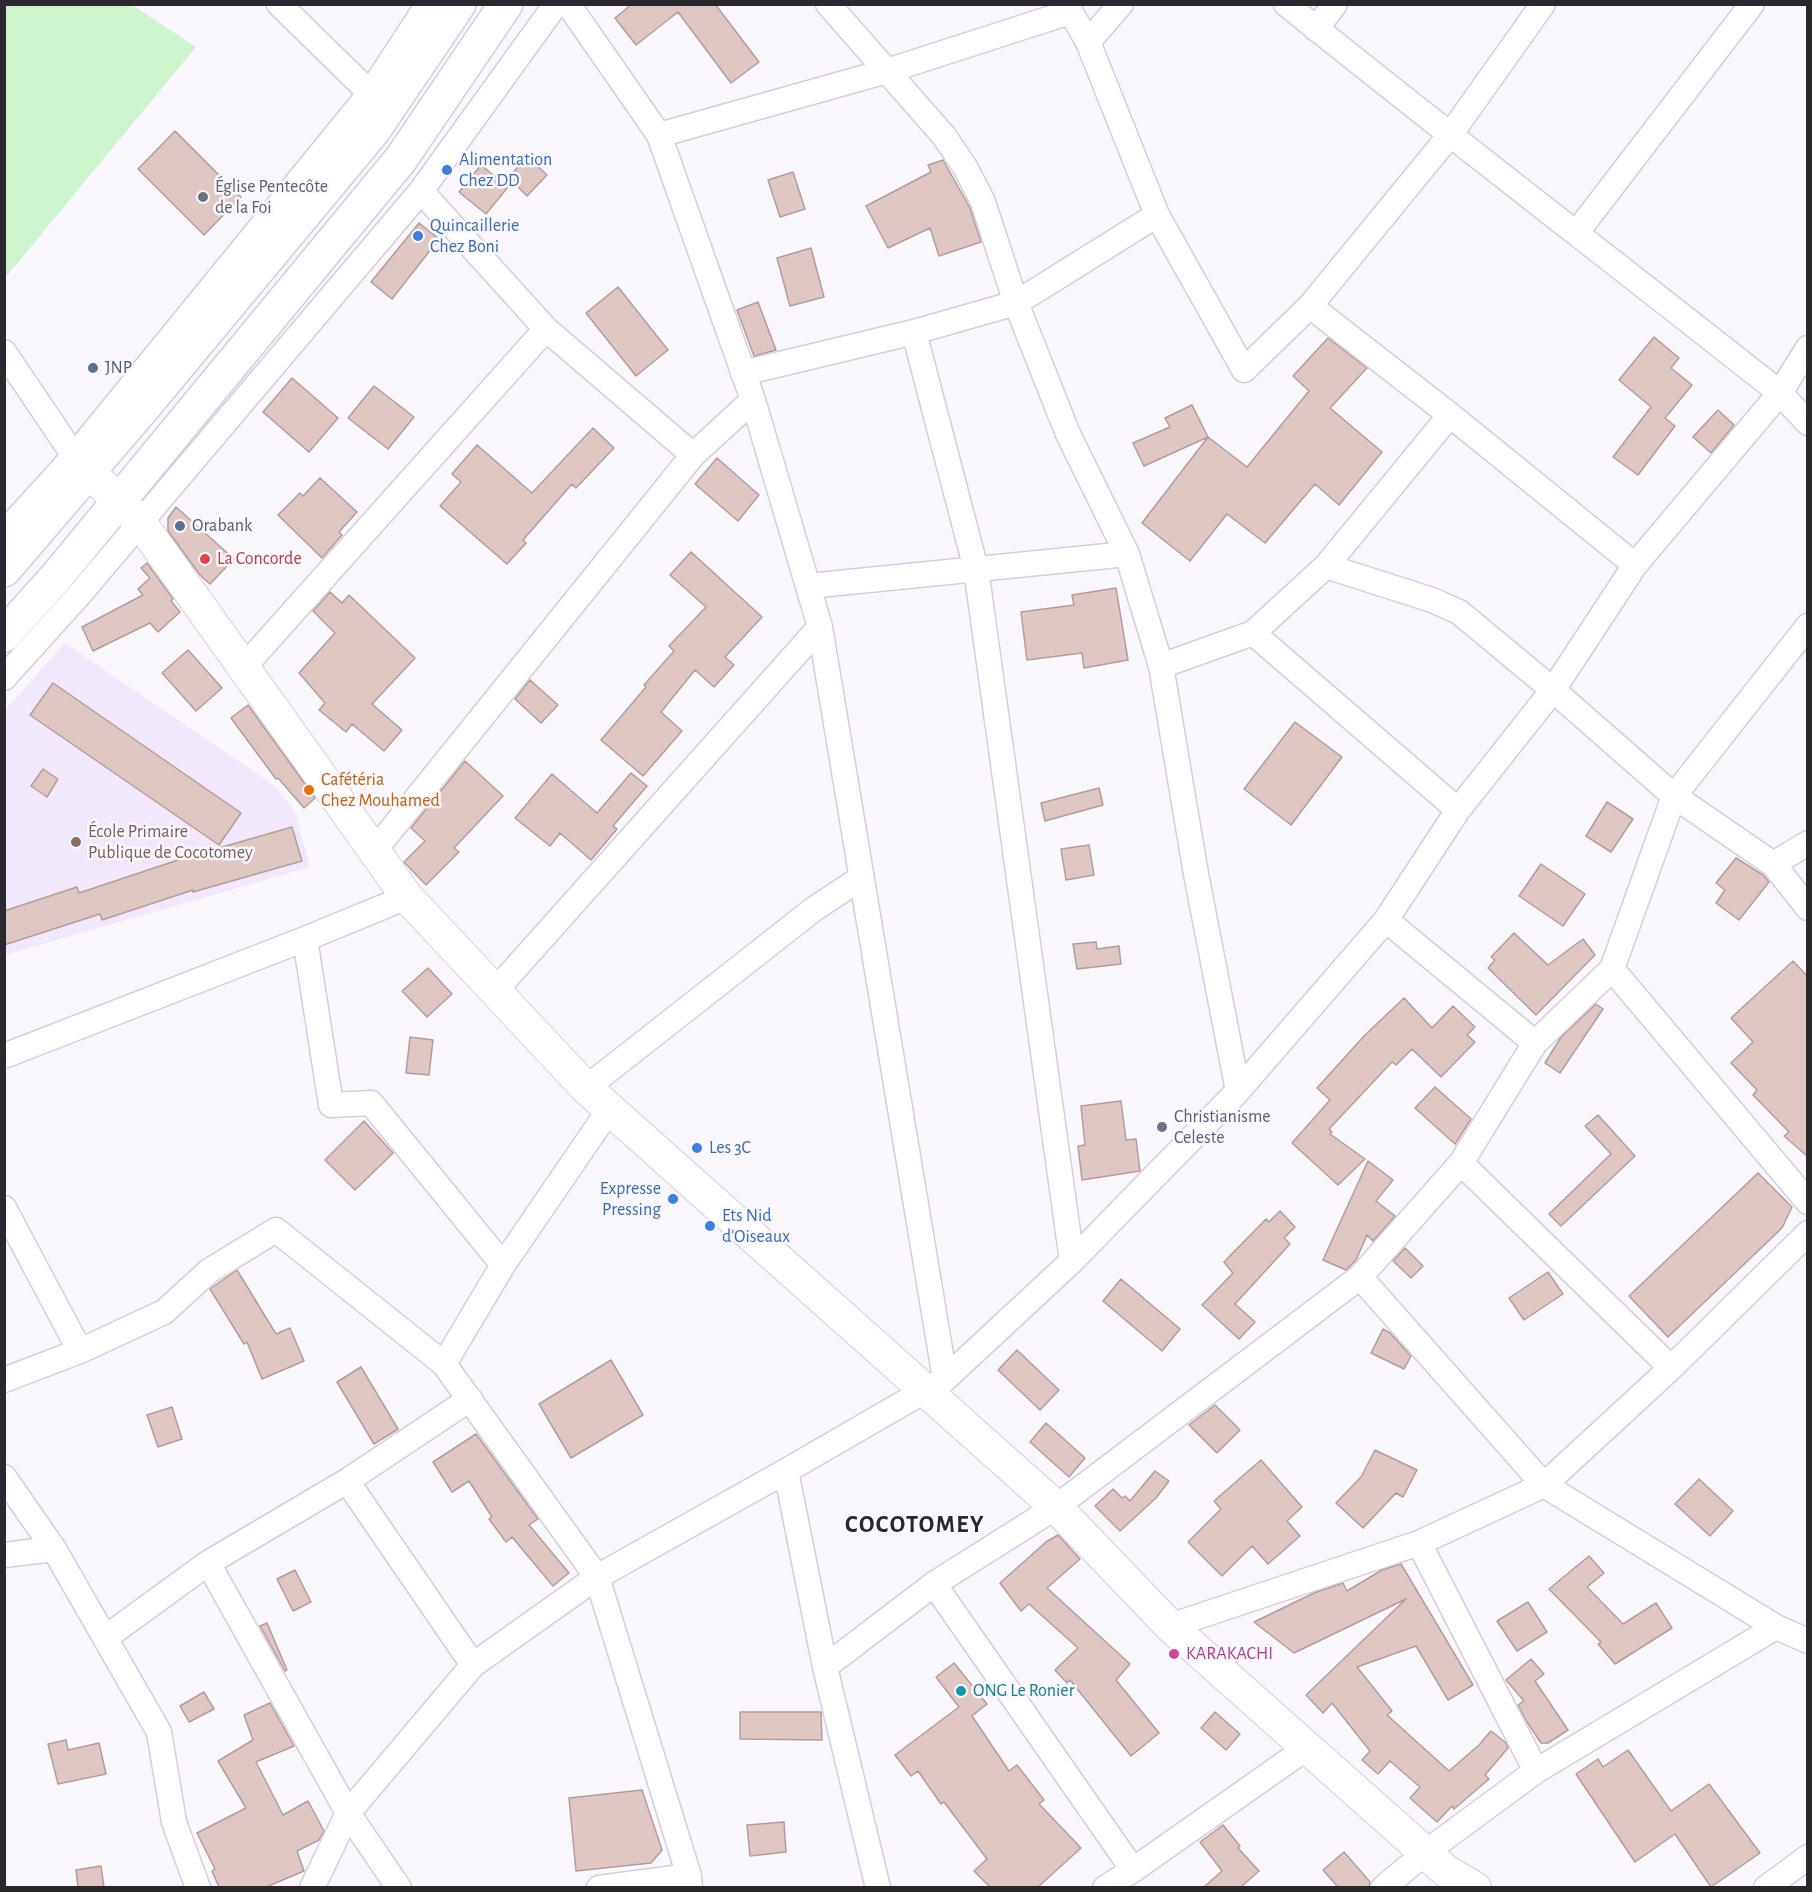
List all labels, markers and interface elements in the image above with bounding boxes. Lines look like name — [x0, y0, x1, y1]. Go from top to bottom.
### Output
place label: Alimentation Chez DD — [459, 149, 552, 192]
marker: Alimentation Chez DD — [440, 163, 454, 177]
place label: Église Pentecôte de la Foi — [215, 176, 328, 219]
marker: Église Pentecôte de la Foi — [196, 190, 210, 204]
place label: Quincaillerie Chez Boni — [430, 215, 519, 258]
marker: Quincaillerie Chez Boni — [411, 229, 425, 243]
place label: JNP — [105, 357, 132, 379]
marker: JNP — [86, 361, 100, 375]
place label: Orabank — [192, 515, 252, 537]
marker: Orabank — [173, 519, 187, 533]
place label: La Concorde — [217, 548, 302, 570]
marker: La Concorde — [198, 552, 212, 566]
place label: Cafétéria Chez Mouhamed — [321, 769, 440, 812]
marker: Cafétéria Chez Mouhamed — [302, 783, 316, 797]
place label: École Primaire Publique de Cocotomey — [88, 821, 253, 864]
marker: École Primaire Publique de Cocotomey — [69, 835, 83, 849]
place label: Christianisme Celeste — [1174, 1106, 1271, 1148]
marker: Christianisme Celeste — [1155, 1120, 1169, 1134]
place label: Les 3C — [709, 1137, 751, 1159]
marker: Les 3C — [690, 1141, 704, 1155]
place label: Expresse Pressing — [600, 1178, 661, 1220]
marker: Expresse Pressing — [666, 1192, 680, 1206]
place label: Ets Nid d'Oiseaux — [722, 1205, 790, 1248]
marker: Ets Nid d'Oiseaux — [703, 1219, 717, 1233]
district label: COCOTOMEY — [845, 1511, 985, 1539]
place label: KARAKACHI — [1186, 1643, 1273, 1665]
marker: KARAKACHI — [1167, 1647, 1181, 1661]
place label: ONG Le Ronier — [973, 1680, 1074, 1702]
marker: ONG Le Ronier — [954, 1684, 968, 1698]

